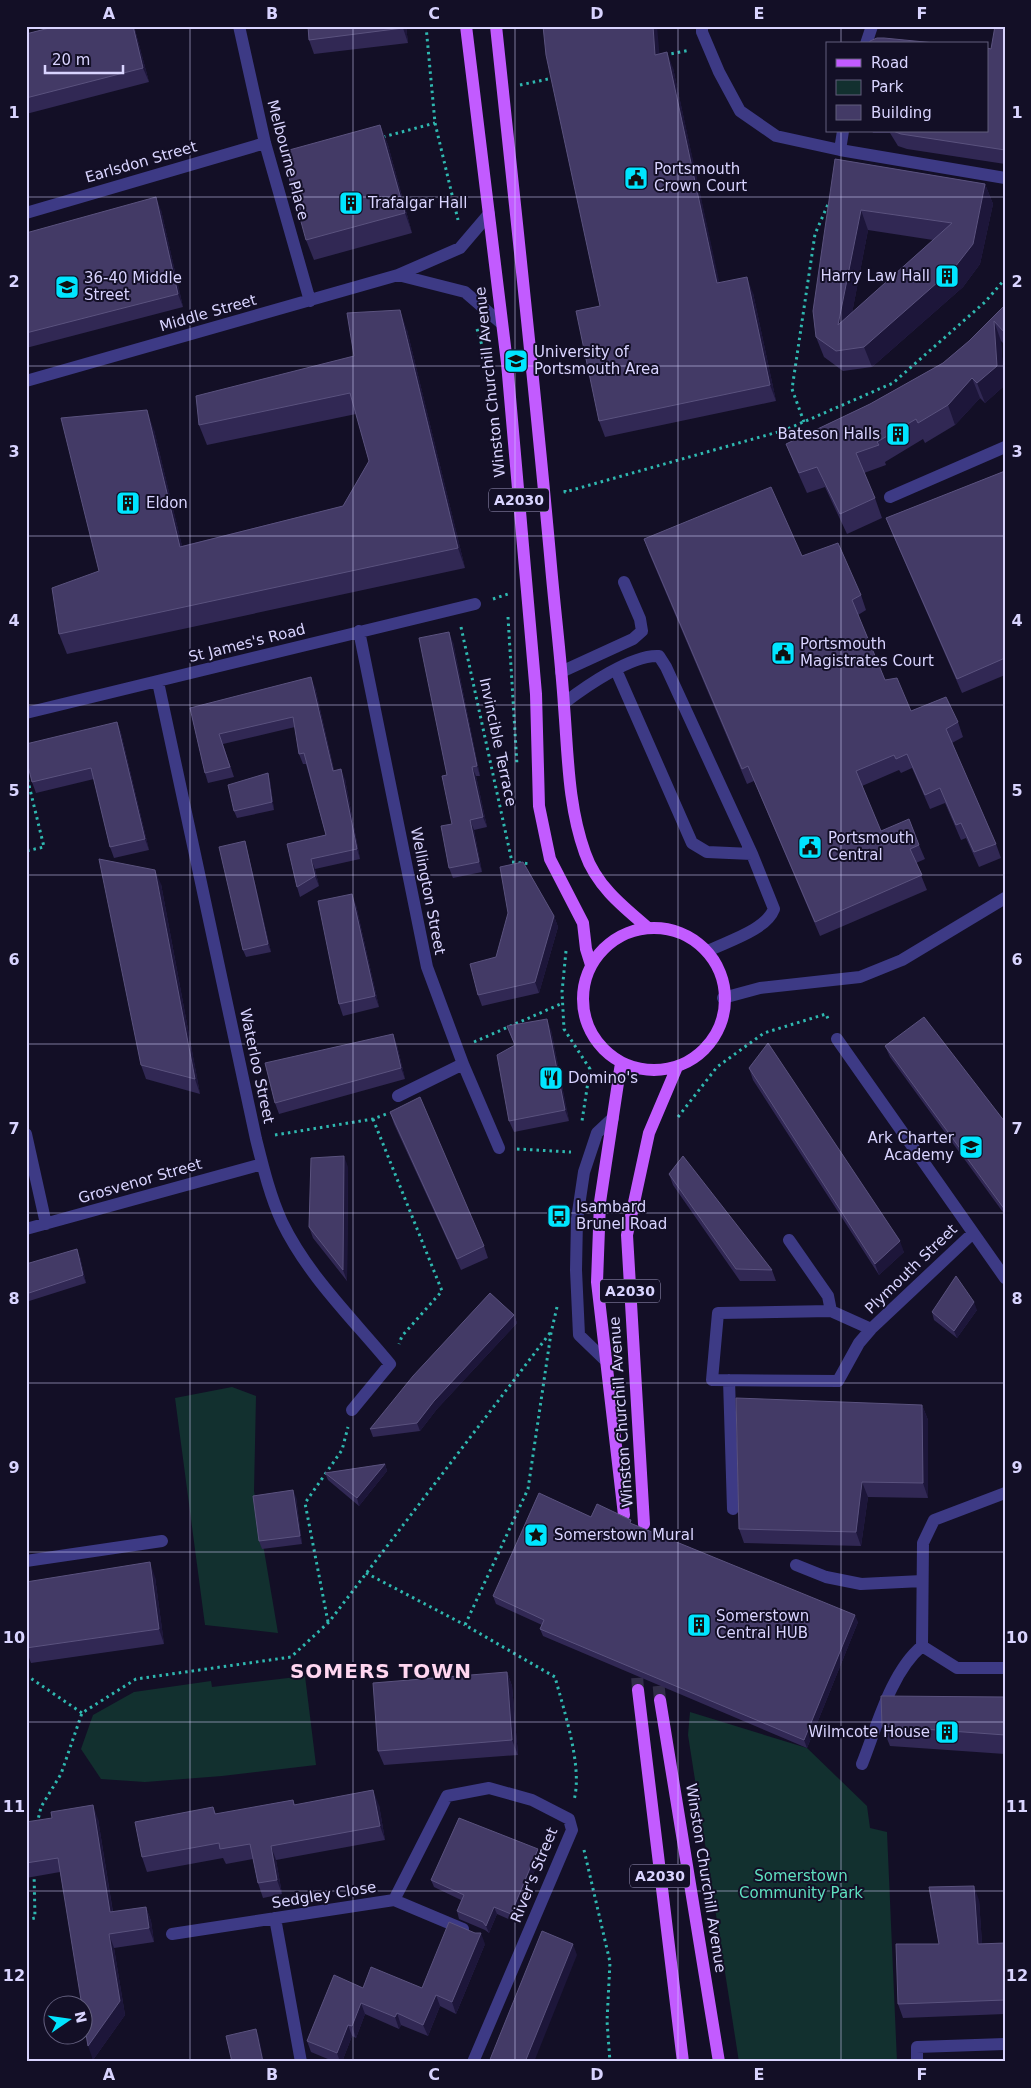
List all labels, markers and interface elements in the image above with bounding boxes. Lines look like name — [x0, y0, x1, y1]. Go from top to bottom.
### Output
text: A — [103, 4, 116, 23]
text: B — [266, 4, 278, 23]
text: C — [428, 4, 440, 23]
text: D — [590, 4, 604, 23]
text: E — [754, 4, 764, 23]
text: F — [917, 4, 927, 23]
scale bar — [45, 42, 122, 74]
legend — [826, 42, 988, 132]
text: 20 m — [52, 51, 90, 69]
text: Road — [871, 54, 909, 72]
text: Park — [871, 78, 904, 96]
street label: Melbourne Place — [263, 98, 313, 222]
text: 1 — [8, 103, 20, 122]
text: 1 — [1011, 103, 1023, 122]
text: Building — [871, 104, 932, 122]
street label: Earlsdon Street — [83, 137, 199, 187]
place label: Portsmouth Crown Court — [654, 160, 747, 195]
public building icon: Portsmouth Crown Court — [623, 165, 649, 191]
building icon: Trafalgar Hall — [338, 190, 364, 216]
place label: Trafalgar Hall — [367, 194, 467, 212]
building icon: Harry Law Hall — [934, 263, 960, 289]
place label: Harry Law Hall — [820, 267, 930, 285]
place label: 36-40 Middle Street — [84, 269, 182, 304]
text: 2 — [8, 272, 20, 291]
text: 2 — [1011, 272, 1023, 291]
school or university icon: 36-40 Middle Street — [54, 274, 80, 300]
street label: Winston Churchill Avenue — [471, 286, 509, 478]
street label: Middle Street — [158, 291, 259, 335]
place label: University of Portsmouth Area — [534, 343, 660, 378]
school or university icon: University of Portsmouth Area — [503, 348, 529, 374]
building icon: Bateson Halls — [885, 421, 911, 447]
place label: Bateson Halls — [778, 425, 880, 443]
text: 3 — [8, 442, 20, 461]
text: 3 — [1011, 442, 1023, 461]
road number: A2030 — [489, 488, 549, 512]
building icon: Eldon — [115, 490, 141, 516]
place label: Eldon — [146, 494, 188, 512]
text: 4 — [8, 611, 20, 630]
text: 4 — [1011, 611, 1023, 630]
street label: St James's Road — [187, 620, 307, 666]
place label: Portsmouth Magistrates Court — [800, 635, 934, 670]
public building icon: Portsmouth Magistrates Court — [770, 640, 796, 666]
street label: Invincible Terrace — [476, 676, 520, 808]
text: 5 — [8, 781, 20, 800]
text: 5 — [1011, 781, 1023, 800]
street label: Wellington Street — [407, 826, 449, 956]
place label: Portsmouth Central — [828, 829, 914, 864]
public building icon: Portsmouth Central — [797, 834, 823, 860]
text: 6 — [8, 950, 20, 969]
text: 6 — [1011, 950, 1023, 969]
street label: Waterloo Street — [236, 1007, 278, 1125]
restaurant icon: Domino's — [538, 1065, 564, 1091]
place label: Domino's — [568, 1069, 638, 1087]
text: 7 — [8, 1119, 20, 1138]
text: 7 — [1011, 1119, 1023, 1138]
place label: Ark Charter Academy — [868, 1129, 955, 1164]
school or university icon: Ark Charter Academy — [958, 1134, 984, 1160]
street label: Grosvenor Street — [76, 1155, 204, 1207]
place label: Isambard Brunel Road — [576, 1198, 667, 1233]
bus stop icon: Isambard Brunel Road — [546, 1203, 572, 1229]
street label: Plymouth Street — [861, 1220, 961, 1318]
road number: A2030 — [600, 1280, 660, 1302]
text: 8 — [8, 1289, 20, 1308]
text: 8 — [1011, 1289, 1023, 1308]
street label: Winston Churchill Avenue — [605, 1316, 637, 1508]
text: 9 — [8, 1458, 20, 1477]
text: 9 — [1011, 1458, 1023, 1477]
place icon: Somerstown Mural — [523, 1522, 549, 1548]
place label: Somerstown Mural — [554, 1526, 694, 1544]
place label: Somerstown Central HUB — [716, 1607, 809, 1642]
building icon: Somerstown Central HUB — [686, 1612, 712, 1638]
text: 10 — [3, 1628, 25, 1647]
text: 10 — [1006, 1628, 1028, 1647]
district label: SOMERS TOWN — [290, 1659, 472, 1683]
building icon: Wilmcote House — [934, 1719, 960, 1745]
place label: Wilmcote House — [808, 1723, 930, 1741]
street label: Winston Churchill Avenue — [682, 1782, 730, 1974]
text: 11 — [3, 1797, 25, 1816]
text: 11 — [1006, 1797, 1028, 1816]
street label: River's Street — [507, 1825, 561, 1925]
road number: A2030 — [630, 1864, 690, 1888]
park label: Somerstown Community Park — [739, 1867, 863, 1902]
street label: Sedgley Close — [270, 1878, 378, 1912]
text: 12 — [3, 1966, 25, 1985]
text: 12 — [1006, 1966, 1028, 1985]
north arrow — [42, 1996, 92, 2046]
text: N — [72, 2010, 90, 2025]
text: A — [103, 2065, 116, 2084]
text: B — [266, 2065, 278, 2084]
text: C — [428, 2065, 440, 2084]
text: D — [590, 2065, 604, 2084]
text: E — [754, 2065, 764, 2084]
text: F — [917, 2065, 927, 2084]

